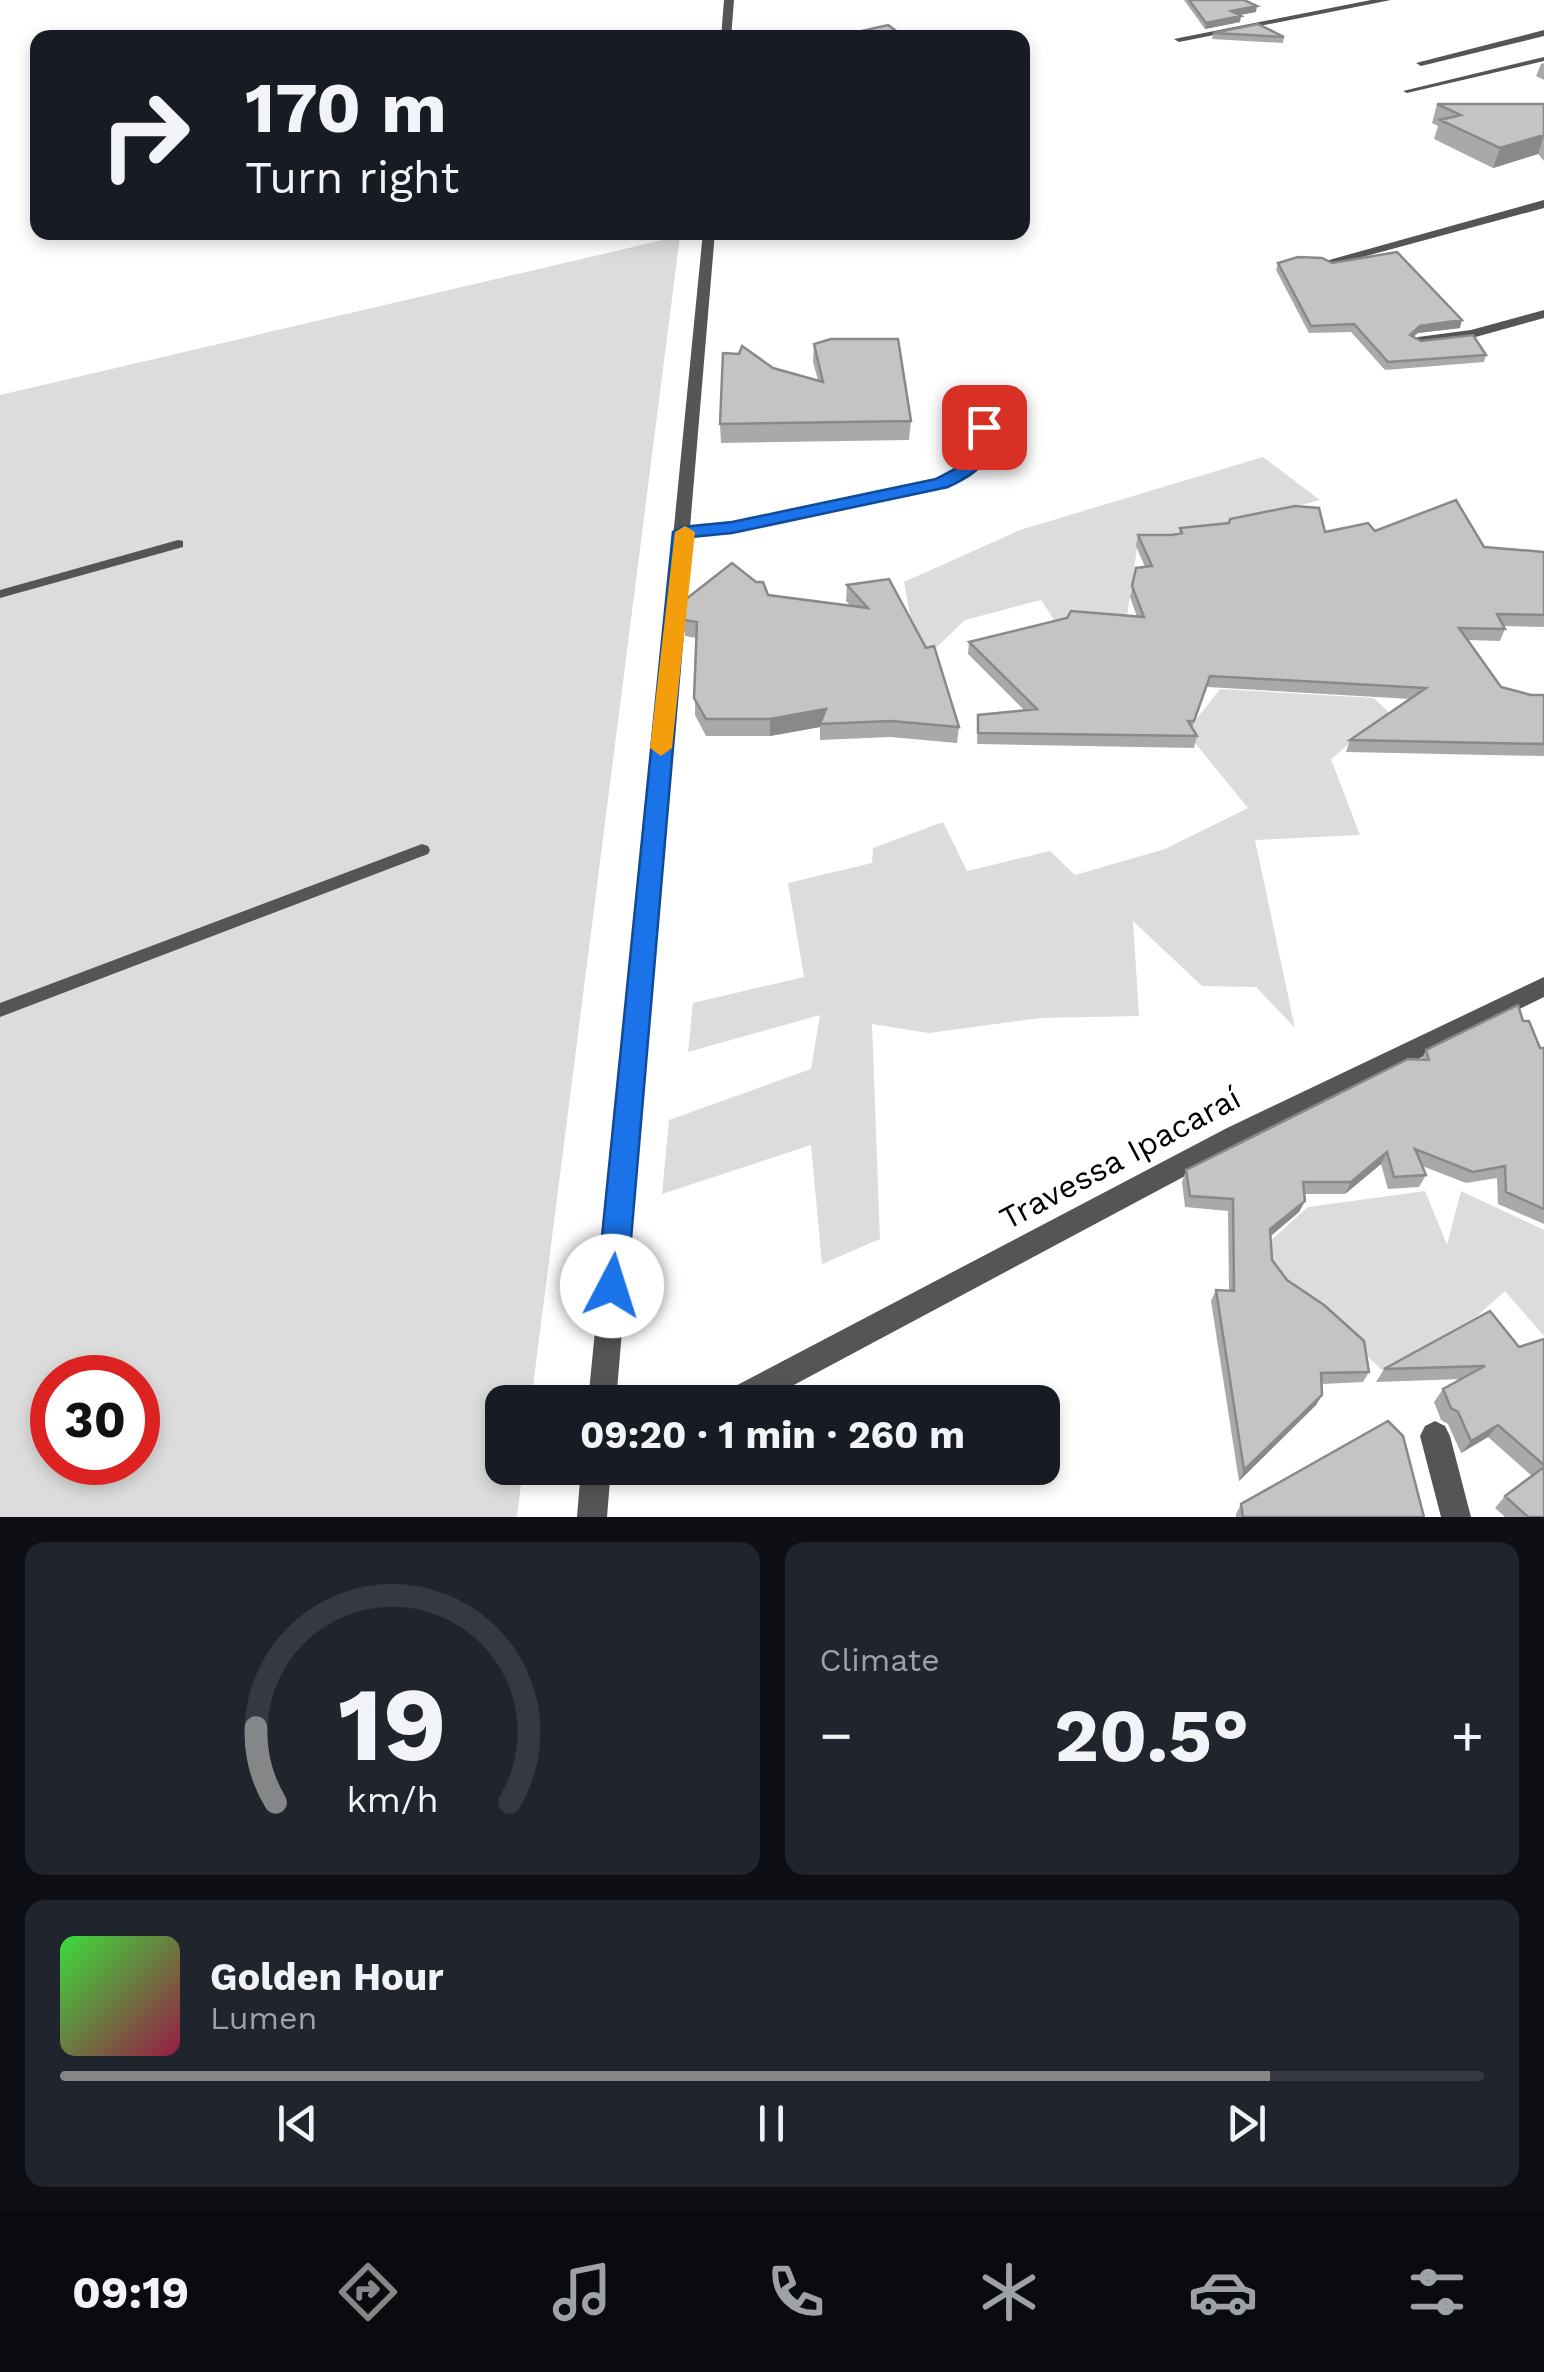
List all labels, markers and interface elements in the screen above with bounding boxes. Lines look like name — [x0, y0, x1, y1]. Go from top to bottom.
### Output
text: 170 m — [245, 67, 447, 149]
icon: right — [80, 70, 210, 200]
text: Turn right — [245, 151, 459, 204]
pin — [942, 385, 1027, 470]
icon: arrive — [957, 400, 1012, 455]
street label: Travessa Ipacaraí — [993, 1079, 1247, 1237]
position arrow — [560, 1234, 664, 1338]
speed limit sign: 30 — [30, 1355, 160, 1485]
text: 09:20 · 1 min · 260 m — [580, 1413, 965, 1457]
text: Climate — [820, 1641, 940, 1679]
text: 19 — [338, 1663, 447, 1785]
text: 20.5° — [1054, 1691, 1249, 1779]
text: − — [820, 1703, 853, 1767]
text: + — [1451, 1703, 1484, 1767]
text: km/h — [346, 1779, 438, 1821]
text: Golden Hour — [210, 1955, 444, 1999]
text: Lumen — [210, 1999, 317, 2037]
icon: previous — [270, 2096, 325, 2151]
icon: pause — [744, 2096, 799, 2151]
icon: next — [1219, 2096, 1274, 2151]
icon: directions — [333, 2257, 403, 2327]
icon: music — [547, 2257, 617, 2327]
icon: phone — [761, 2257, 831, 2327]
icon: climate — [974, 2257, 1044, 2327]
icon: car — [1188, 2257, 1258, 2327]
icon: filters — [1402, 2257, 1472, 2327]
text: 09:19 — [72, 2266, 189, 2319]

